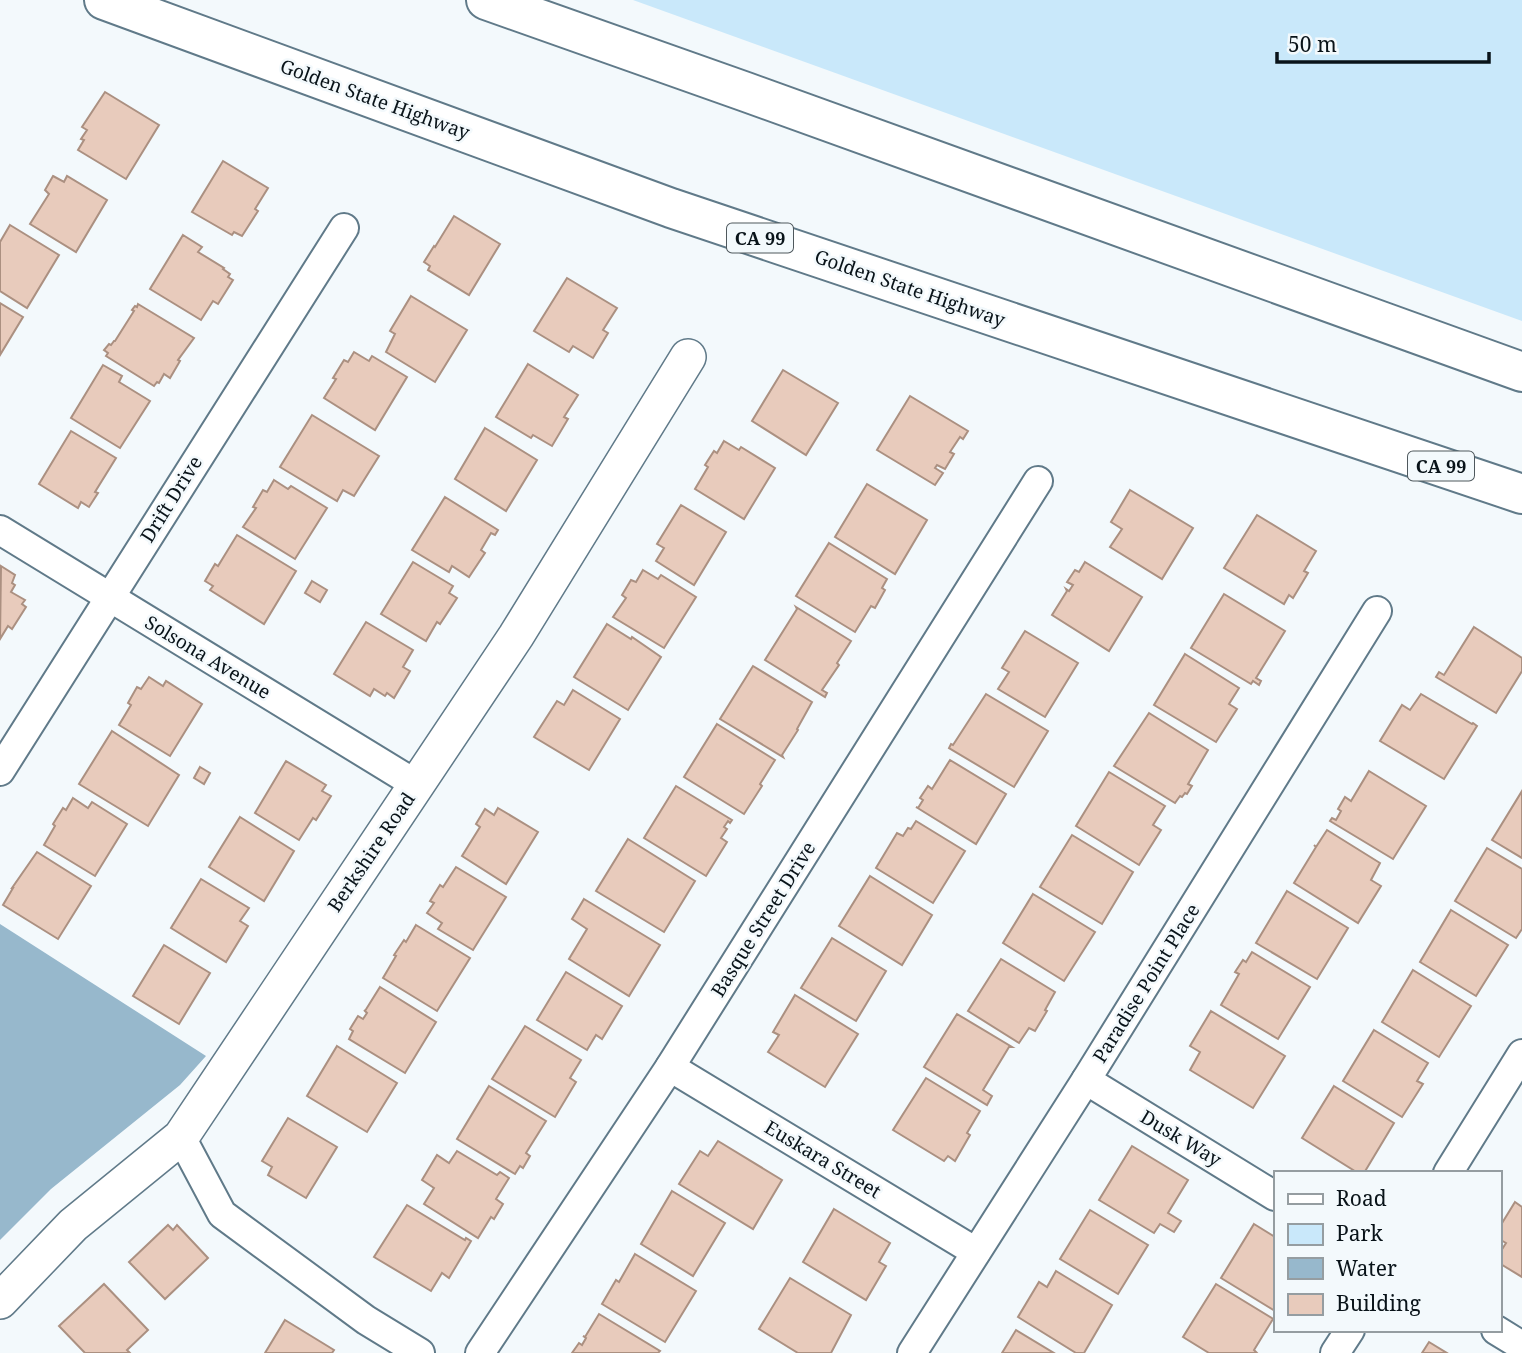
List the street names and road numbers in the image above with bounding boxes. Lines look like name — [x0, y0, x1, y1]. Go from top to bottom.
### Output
street label: Golden State Highway — [277, 53, 474, 145]
road number: CA 99 — [727, 224, 793, 252]
street label: Golden State Highway — [811, 243, 1009, 333]
street label: Drift Drive — [134, 451, 208, 547]
road number: CA 99 — [1408, 452, 1474, 480]
street label: Solsona Avenue — [140, 609, 276, 705]
street label: Berkshire Road — [321, 787, 421, 917]
street label: Basque Street Drive — [705, 836, 821, 1002]
street label: Paradise Point Place — [1087, 899, 1205, 1067]
street label: Dusk Way — [1136, 1104, 1227, 1172]
street label: Euskara Street — [760, 1114, 886, 1204]

